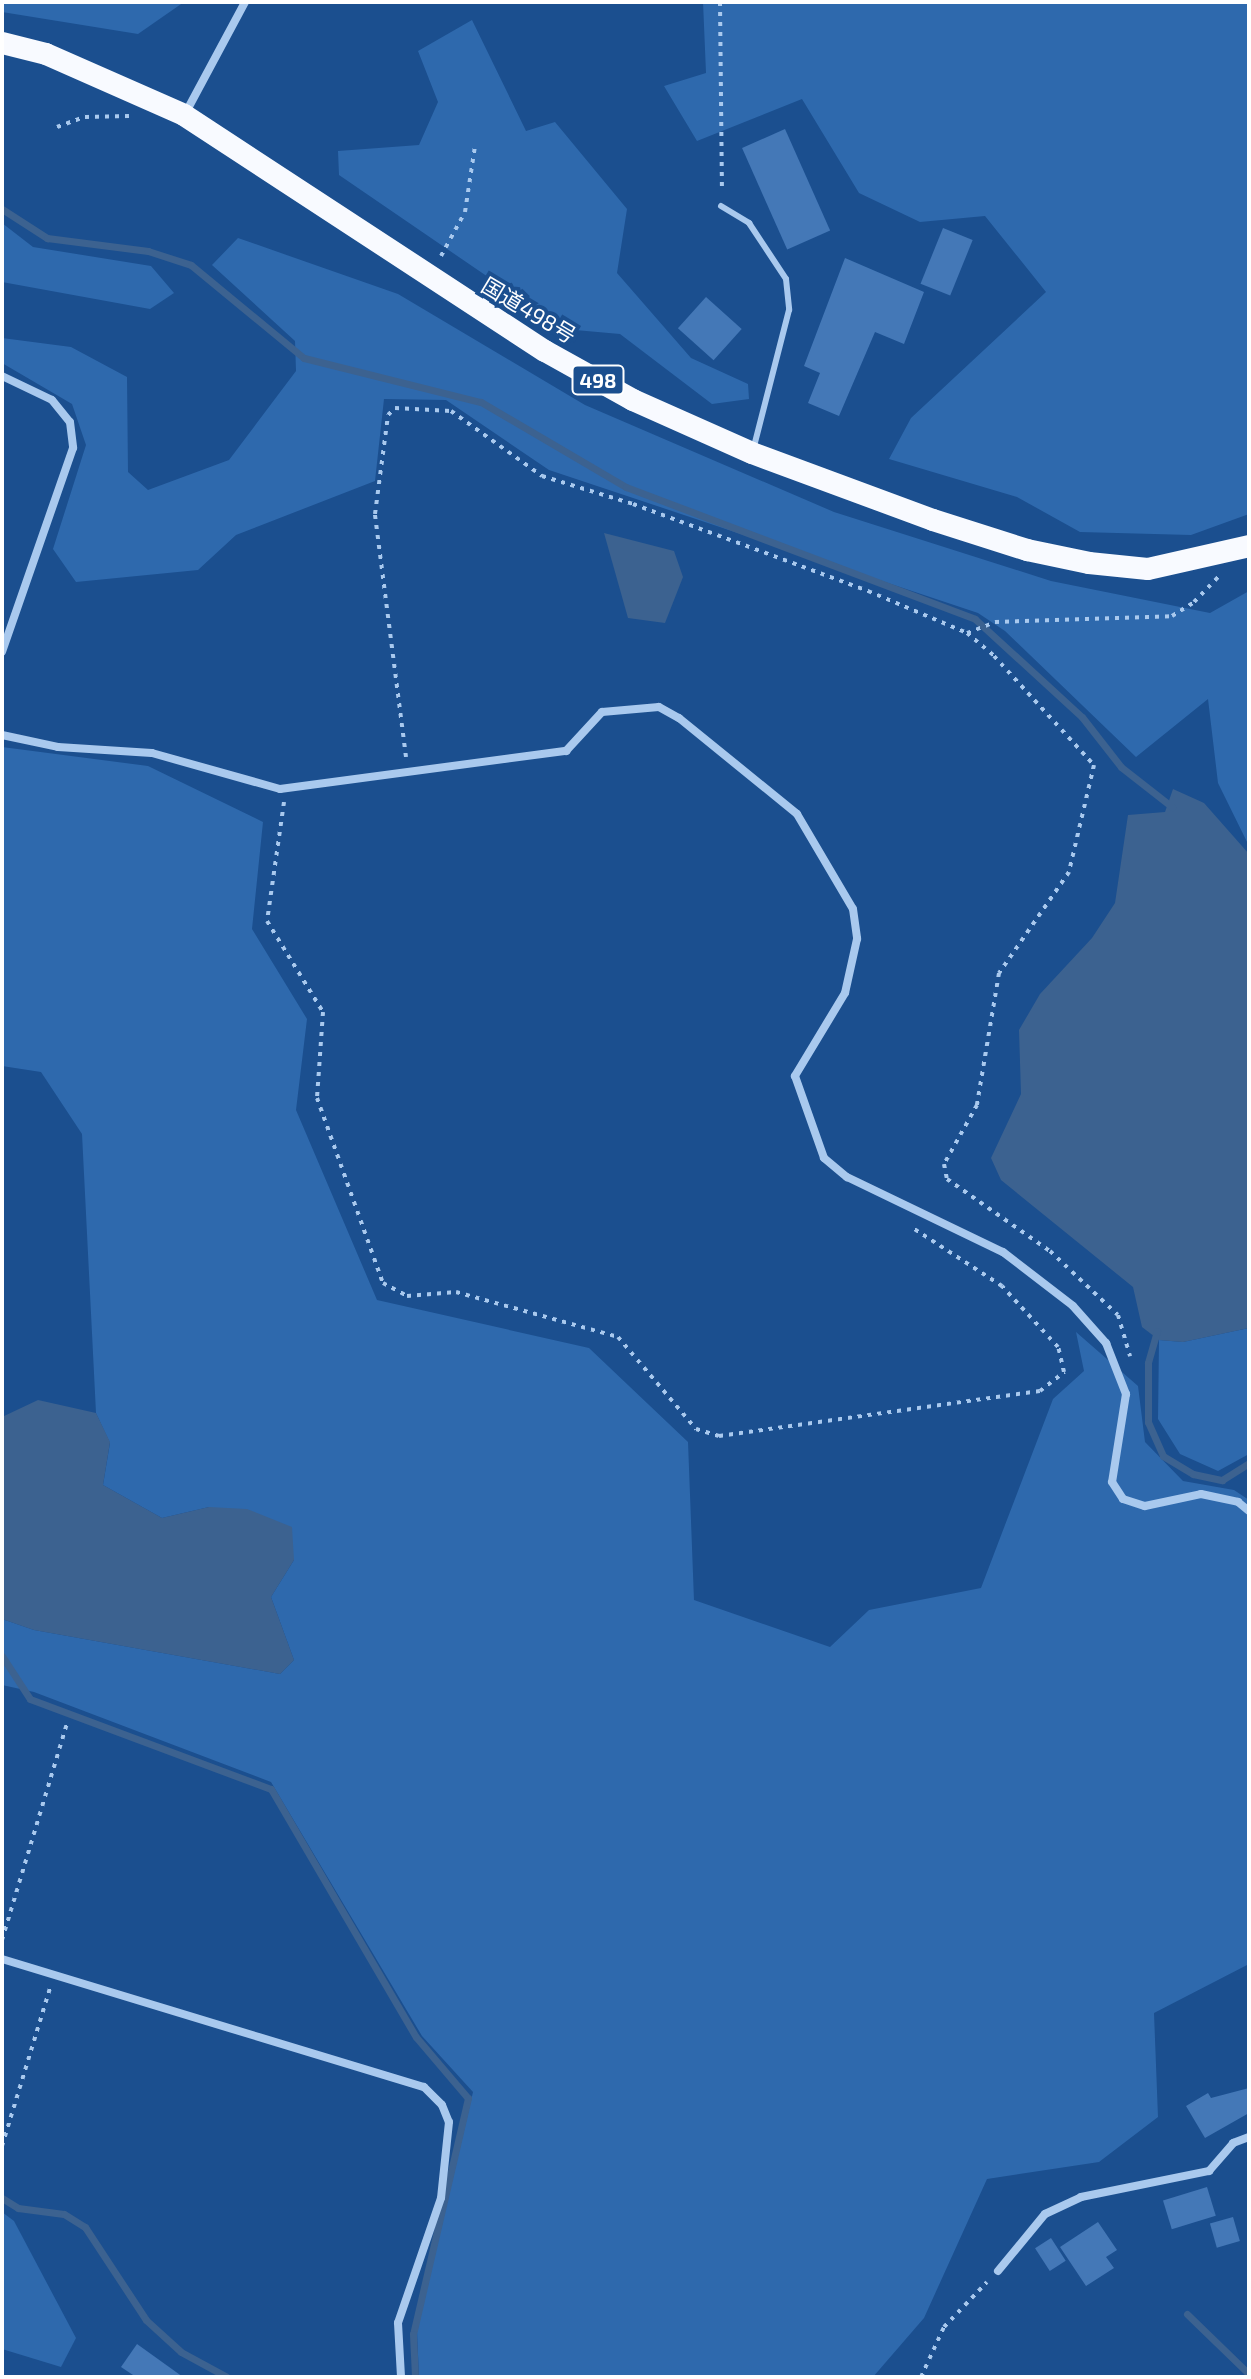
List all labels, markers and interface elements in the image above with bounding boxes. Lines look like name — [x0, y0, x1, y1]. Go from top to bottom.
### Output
street label: 国道498号 — [477, 272, 581, 348]
road number: 498 — [570, 364, 626, 396]

